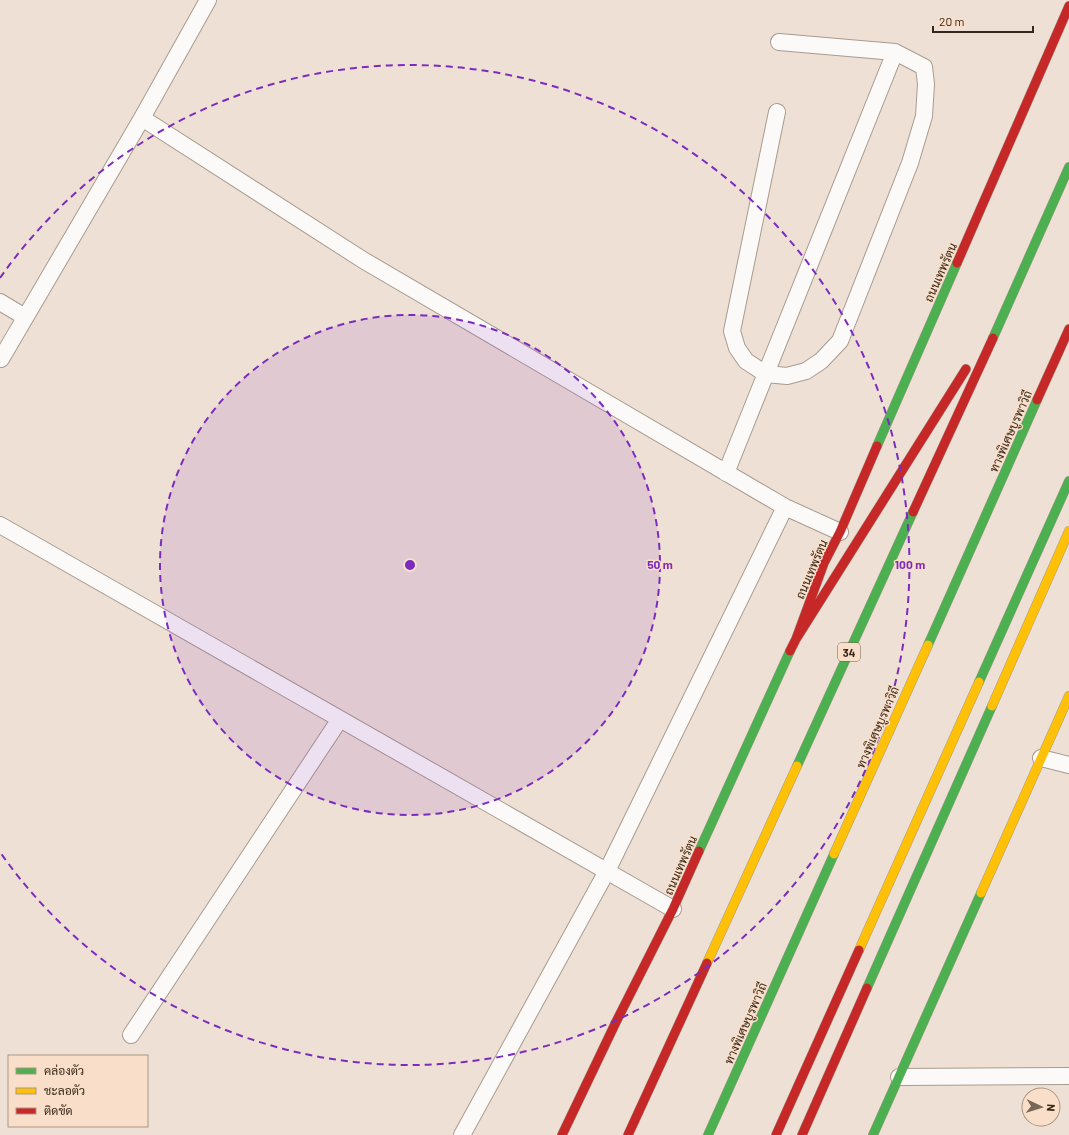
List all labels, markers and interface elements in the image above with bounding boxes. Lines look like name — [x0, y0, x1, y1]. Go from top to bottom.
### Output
scale bar — [933, 8, 1033, 34]
text: 20 m — [939, 14, 965, 28]
street label: ถนนเทพรัตน — [921, 240, 959, 304]
street label: ทางพิเศษบูรพาวิถี — [986, 388, 1036, 475]
street label: ถนนเทพรัตน — [792, 537, 830, 601]
text: 50 m — [647, 557, 673, 571]
text: 100 m — [895, 557, 925, 571]
centre of rings — [403, 558, 417, 572]
road number: 34 — [838, 643, 860, 661]
street label: ทางพิเศษบูรพาวิถี — [853, 684, 903, 771]
street label: ถนนเทพรัตน — [661, 833, 699, 897]
street label: ทางพิเศษบูรพาวิถี — [721, 980, 771, 1067]
legend — [8, 1055, 148, 1127]
text: คล่องตัว — [44, 1063, 84, 1077]
text: ชะลอตัว — [44, 1083, 85, 1097]
north arrow — [1021, 1087, 1061, 1127]
text: ติดขัด — [44, 1103, 73, 1117]
text: N — [1045, 1104, 1058, 1112]

